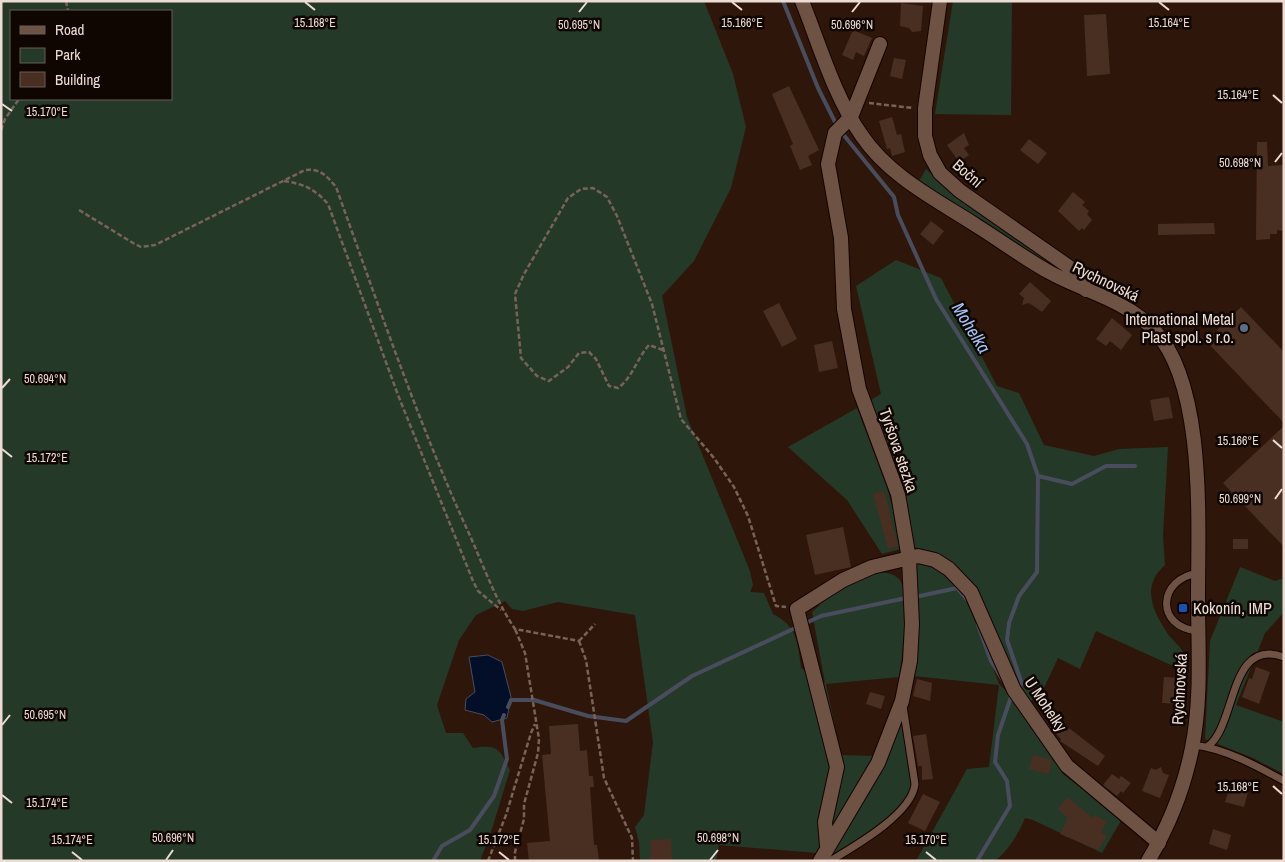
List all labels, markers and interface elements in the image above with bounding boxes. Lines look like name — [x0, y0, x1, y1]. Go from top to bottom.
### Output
legend — [10, 10, 172, 100]
text: 15.168°E — [294, 15, 336, 31]
text: 15.166°E — [721, 15, 763, 31]
text: 15.164°E — [1148, 15, 1190, 31]
text: 50.695°N — [558, 17, 600, 33]
text: 50.696°N — [831, 17, 873, 33]
text: Road — [55, 19, 84, 40]
text: Park — [55, 44, 81, 65]
text: Building — [55, 69, 100, 90]
text: 15.164°E — [1217, 87, 1259, 103]
text: 15.170°E — [26, 104, 68, 120]
street label: Boční — [948, 154, 988, 193]
text: 50.698°N — [1219, 155, 1261, 171]
street label: Rychnovská — [1069, 255, 1144, 307]
water label: Mohelka — [946, 297, 997, 358]
place label: International Metal Plast spol. s r.o. — [1125, 308, 1234, 348]
marker: International Metal Plast spol. s r.o. — [1238, 322, 1250, 334]
text: 50.694°N — [24, 371, 66, 387]
street label: Tyršova stezka — [874, 405, 924, 496]
text: 15.166°E — [1217, 433, 1259, 449]
text: 15.172°E — [26, 450, 68, 466]
text: 50.699°N — [1219, 491, 1261, 507]
place label: Kokonín, IMP — [1193, 597, 1272, 619]
marker: Kokonín, IMP — [1177, 602, 1189, 614]
street label: Rychnovská — [1166, 652, 1192, 725]
street label: U Mohelky — [1020, 672, 1073, 736]
text: 50.695°N — [24, 707, 66, 723]
text: 15.168°E — [1217, 779, 1259, 795]
text: 15.174°E — [26, 795, 68, 811]
text: 50.696°N — [152, 830, 194, 846]
text: 50.698°N — [697, 830, 739, 846]
text: 15.174°E — [51, 832, 93, 848]
text: 15.172°E — [478, 832, 520, 848]
text: 15.170°E — [905, 832, 947, 848]

